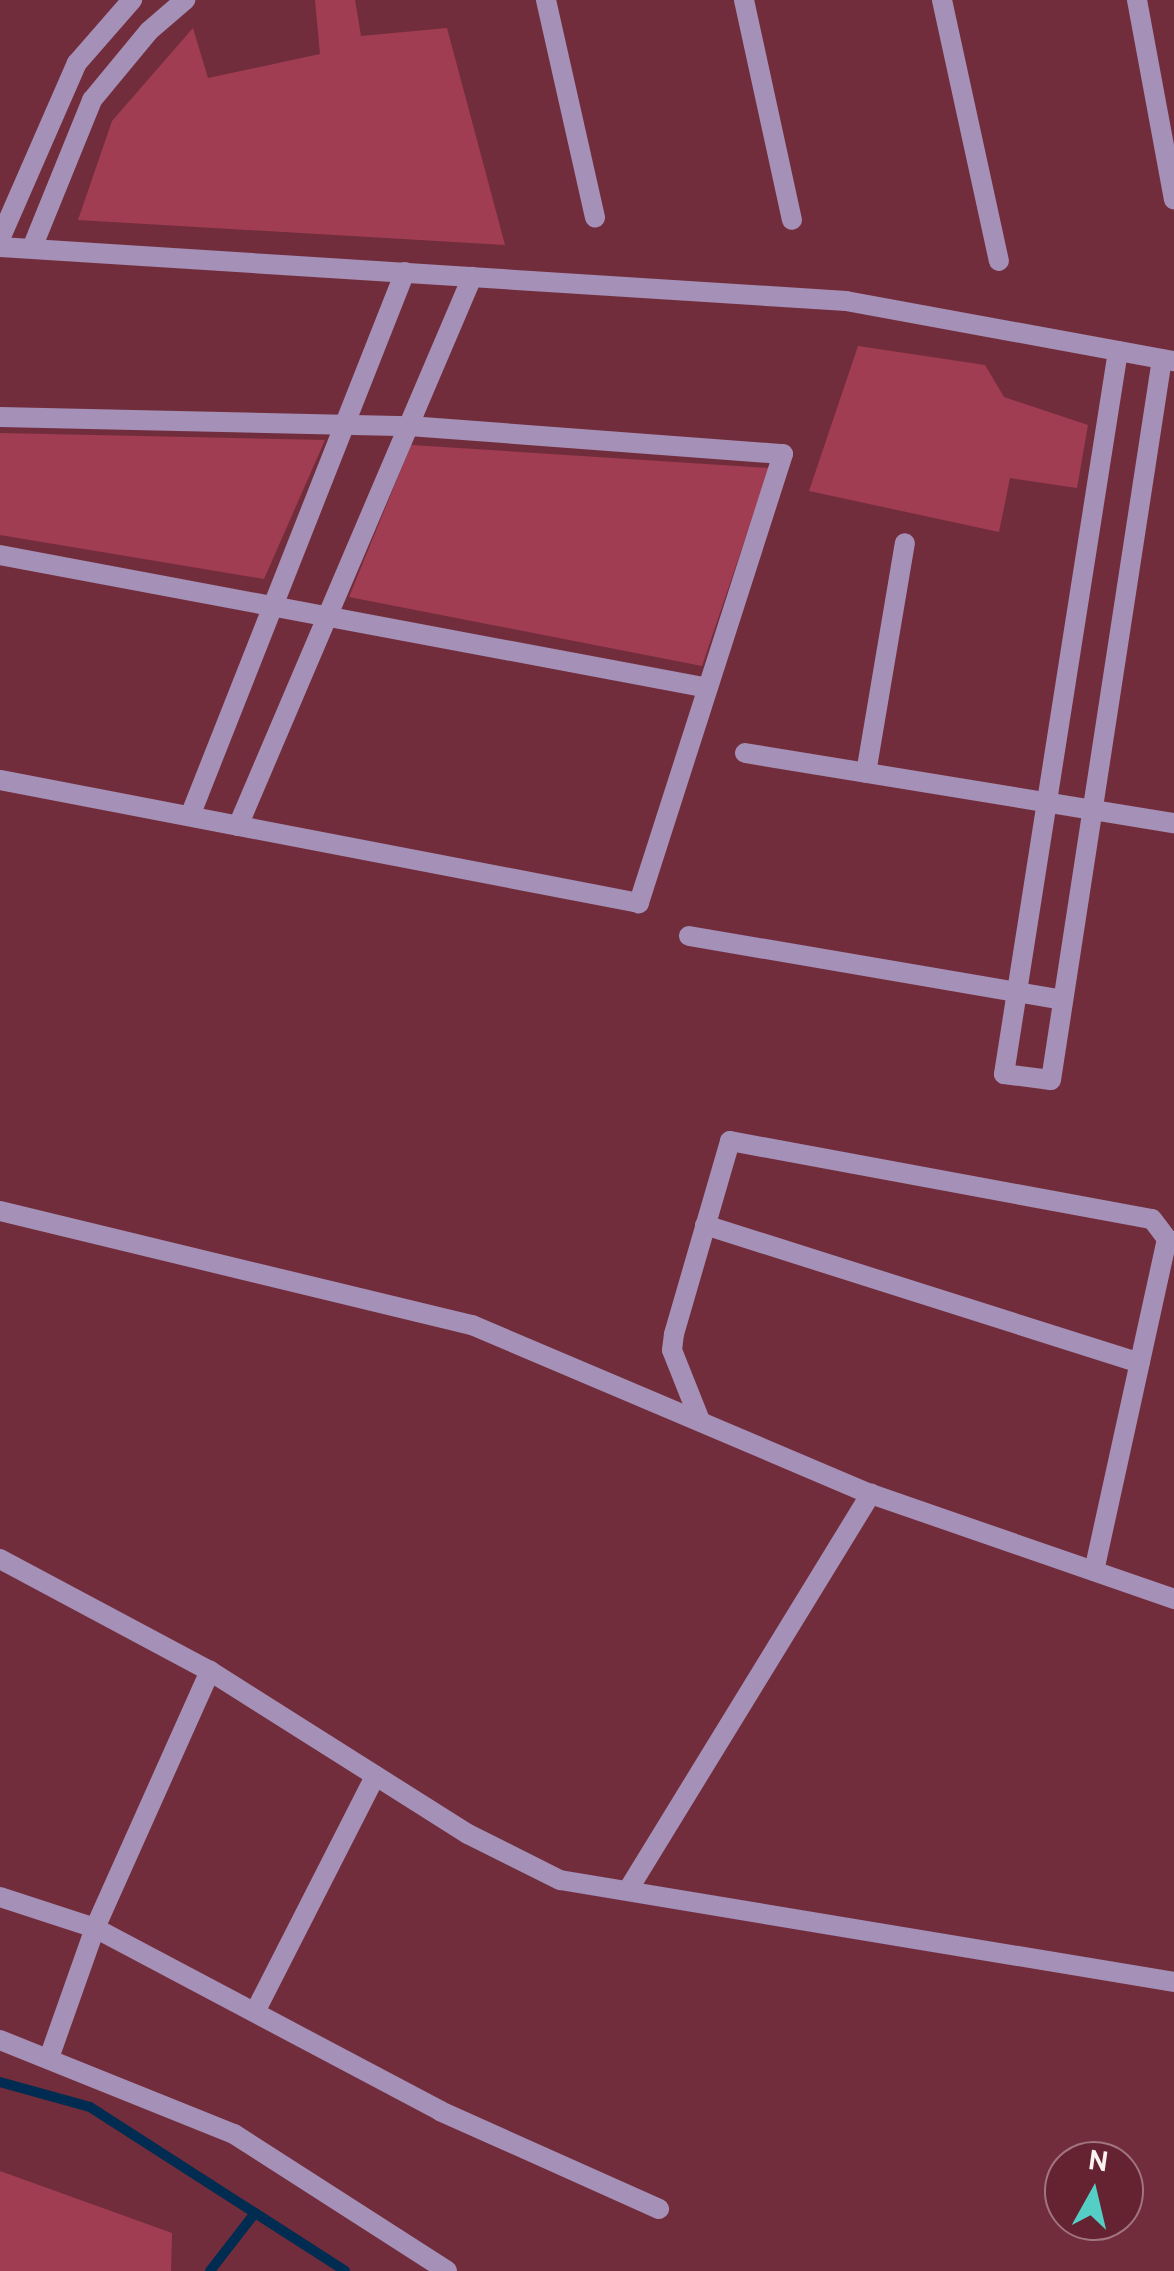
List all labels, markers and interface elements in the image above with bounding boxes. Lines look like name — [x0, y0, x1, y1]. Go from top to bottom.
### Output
north arrow — [1044, 2141, 1144, 2241]
text: N — [1085, 2144, 1110, 2182]

